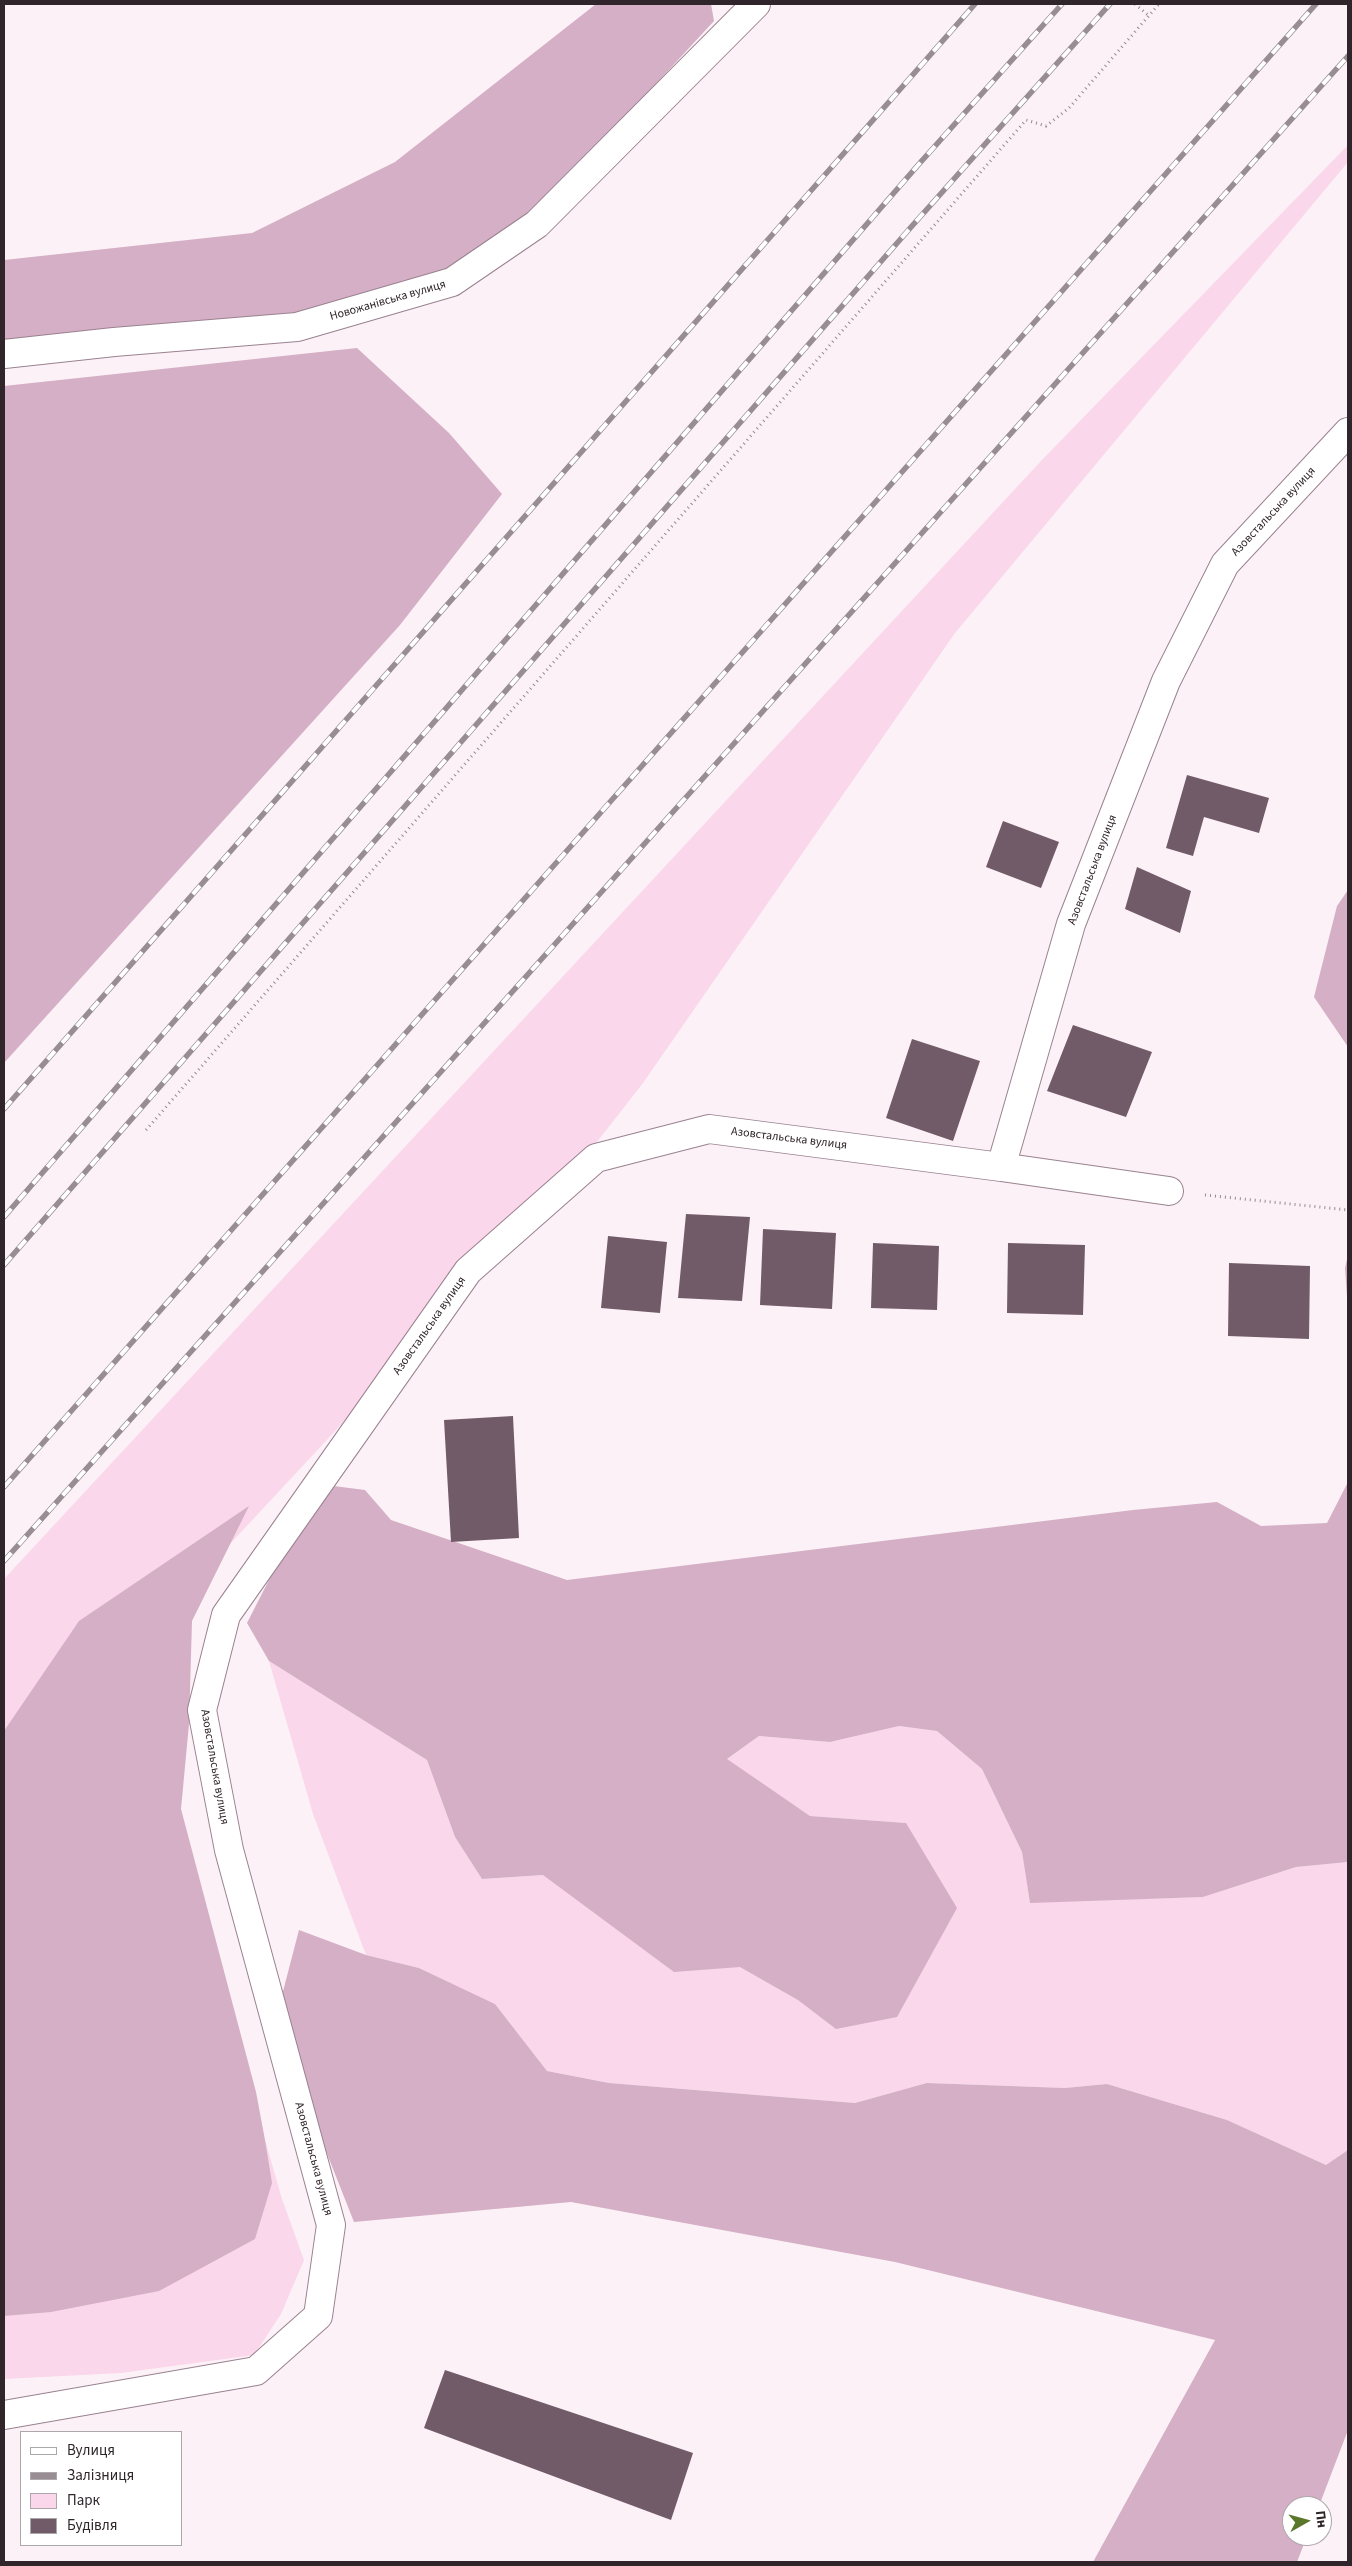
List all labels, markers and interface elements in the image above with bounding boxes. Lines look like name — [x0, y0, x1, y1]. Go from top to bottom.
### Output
street label: Новожанівська вулиця — [328, 278, 448, 324]
street label: Азовстальська вулиця — [1229, 464, 1319, 560]
street label: Азовстальська вулиця — [1065, 813, 1121, 927]
street label: Азовстальська вулиця — [730, 1125, 848, 1153]
street label: Азовстальська вулиця — [391, 1274, 469, 1378]
street label: Азовстальська вулиця — [197, 1708, 231, 1826]
street label: Азовстальська вулиця — [291, 2101, 335, 2217]
legend — [20, 2431, 182, 2546]
text: Вулиця — [67, 2440, 115, 2461]
text: Залізниця — [67, 2465, 134, 2486]
text: Парк — [67, 2490, 100, 2511]
north arrow — [1282, 2496, 1332, 2546]
text: Пн — [1310, 2509, 1332, 2529]
text: Будівля — [67, 2515, 117, 2536]

